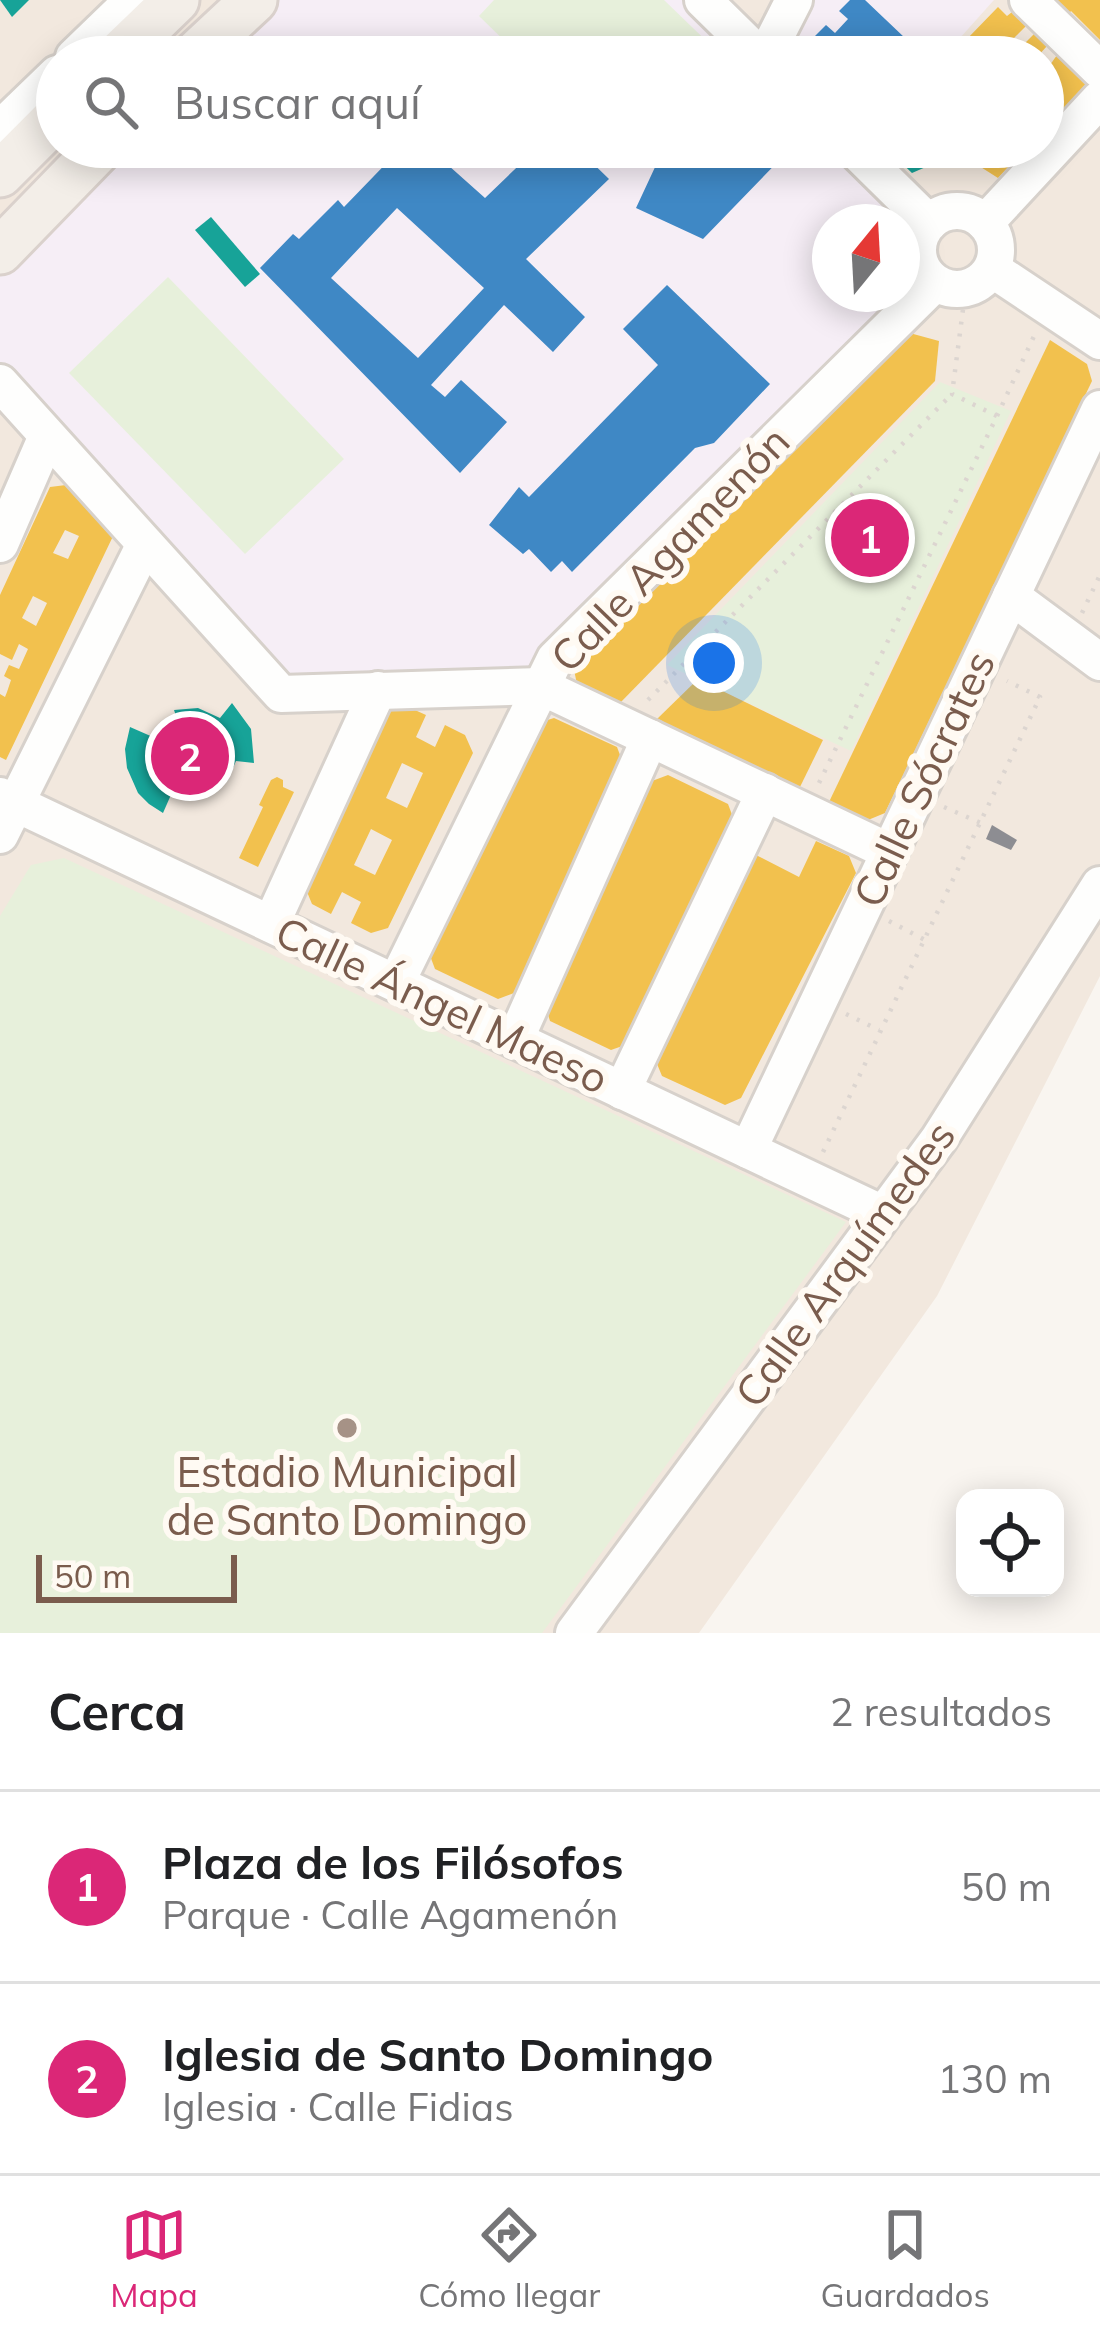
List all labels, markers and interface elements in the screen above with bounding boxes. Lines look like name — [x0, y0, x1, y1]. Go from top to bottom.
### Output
search box — [36, 36, 1064, 168]
icon: search — [78, 69, 144, 135]
text: Buscar aquí — [174, 74, 421, 130]
north arrow — [812, 204, 920, 312]
street label: Calle Agamenón — [539, 415, 800, 683]
pin: 1 — [831, 493, 909, 583]
your location — [684, 633, 744, 693]
street label: Calle Sócrates — [841, 642, 1006, 915]
pin: 2 — [151, 711, 229, 801]
street label: Calle Ángel Maeso — [268, 904, 617, 1105]
street label: Calle Arquímedes — [723, 1110, 966, 1417]
marker: Estadio Municipal de Santo Domingo — [334, 1415, 360, 1441]
place label: Estadio Municipal de Santo Domingo — [167, 1445, 527, 1546]
map controls — [956, 1489, 1064, 1597]
button: locate — [956, 1489, 1064, 1597]
scale bar — [36, 1549, 237, 1602]
text: 50 m — [54, 1555, 131, 1596]
text: Cerca — [48, 1679, 186, 1743]
text: 2 resultados — [830, 1687, 1052, 1736]
text: Plaza de los Filósofos — [162, 1834, 623, 1890]
text: 1 — [75, 1862, 99, 1911]
text: 50 m — [961, 1862, 1052, 1911]
text: Parque · Calle Agamenón — [162, 1890, 618, 1939]
text: Iglesia de Santo Domingo — [162, 2026, 713, 2082]
text: 2 — [75, 2054, 99, 2103]
text: 130 m — [937, 2054, 1052, 2103]
text: Iglesia · Calle Fidias — [162, 2082, 514, 2131]
tab: Mapa — [110, 2202, 198, 2315]
tab: Cómo llegar — [418, 2202, 600, 2315]
tab: Guardados — [820, 2202, 990, 2315]

